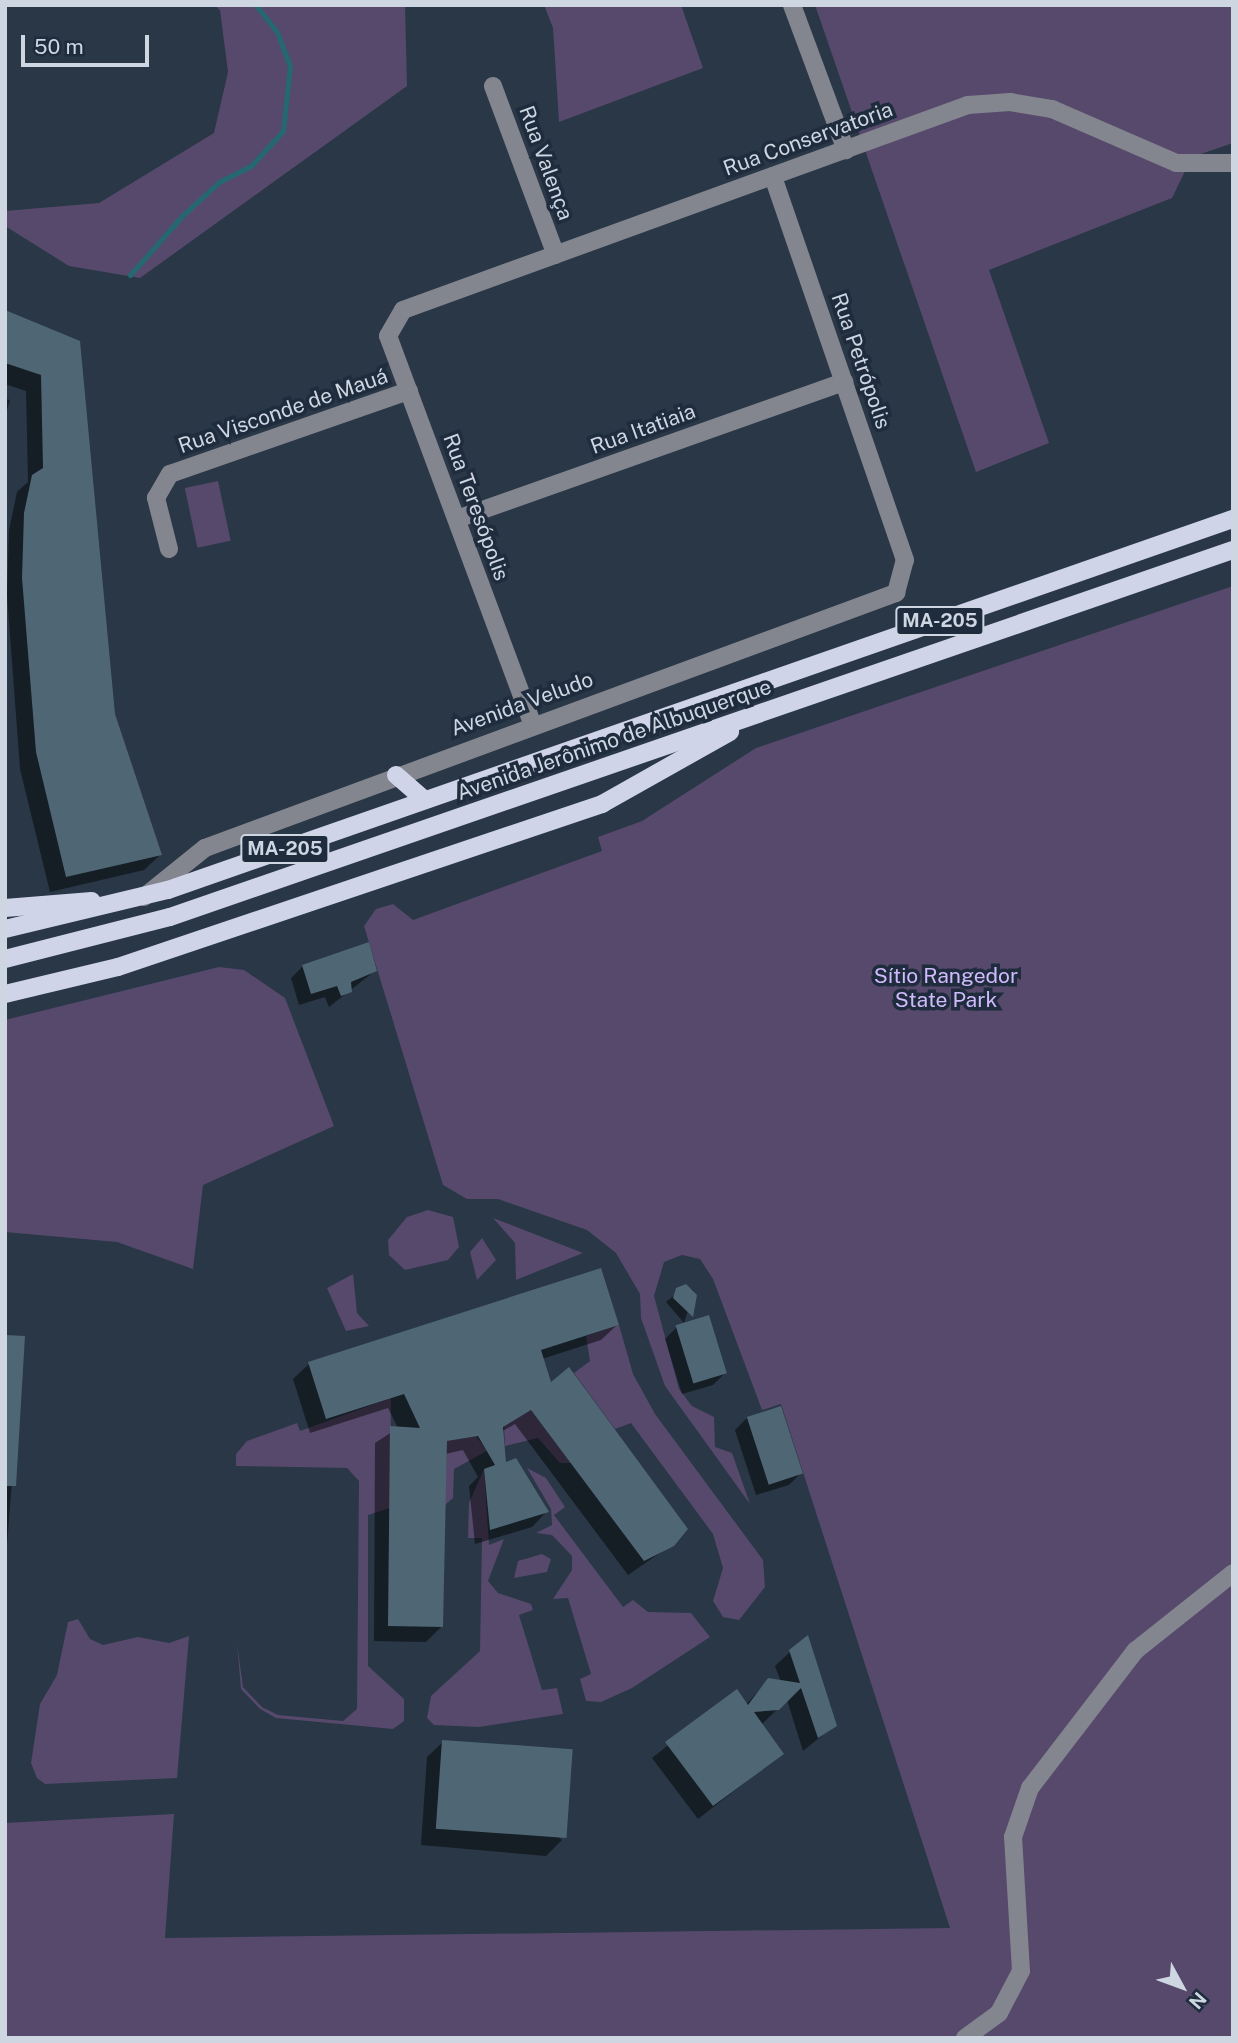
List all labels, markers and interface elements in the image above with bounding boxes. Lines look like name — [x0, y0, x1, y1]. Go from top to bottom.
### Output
scale bar — [24, 21, 152, 65]
text: 50 m — [34, 34, 84, 59]
street label: Rua Conservatoria — [720, 97, 896, 181]
street label: Rua Valença — [514, 102, 578, 224]
street label: Rua Petrópolis — [826, 290, 896, 432]
street label: Rua Visconde de Mauá — [174, 363, 392, 459]
street label: Rua Itatiaia — [587, 398, 699, 460]
street label: Rua Teresópolis — [438, 430, 514, 584]
road number: MA-205 — [894, 606, 986, 636]
street label: Avenida Veludo — [447, 666, 597, 742]
street label: Avenida Jerônimo de Albuquerque — [453, 674, 775, 806]
road number: MA-205 — [240, 834, 330, 864]
park label: Sítio Rangedor State Park — [874, 963, 1018, 1013]
north arrow — [1147, 1952, 1217, 2022]
text: N — [1185, 1988, 1211, 2014]

